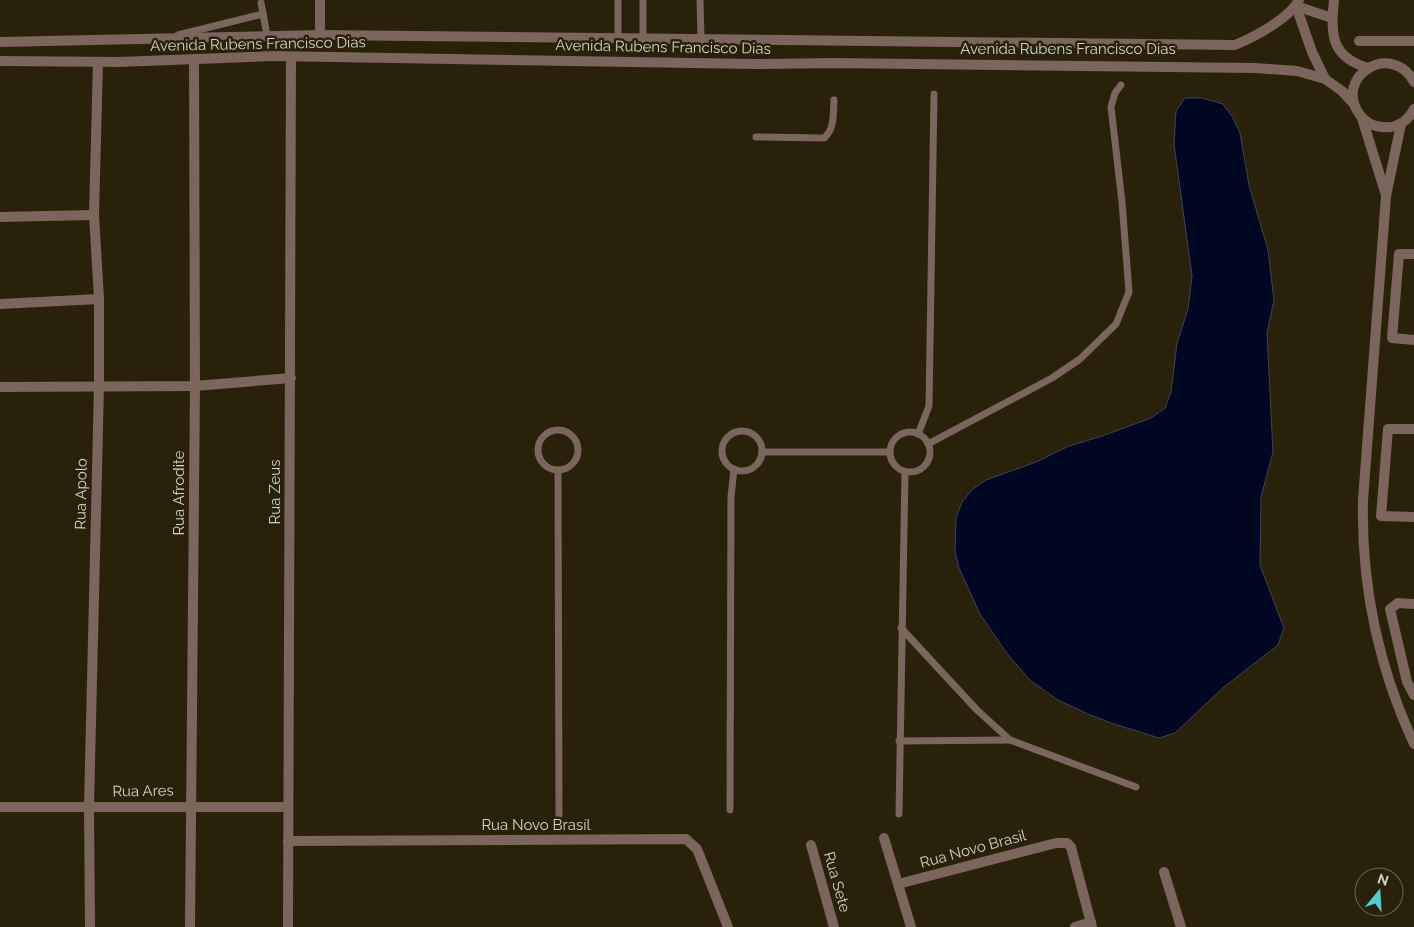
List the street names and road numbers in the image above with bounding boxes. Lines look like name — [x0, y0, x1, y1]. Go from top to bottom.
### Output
street label: Avenida Rubens Francisco Dias — [150, 33, 366, 55]
street label: Avenida Rubens Francisco Dias — [555, 36, 771, 58]
street label: Avenida Rubens Francisco Dias — [960, 40, 1176, 58]
street label: Rua Afrodite — [170, 450, 188, 536]
street label: Rua Apolo — [71, 458, 91, 530]
street label: Rua Zeus — [266, 460, 284, 524]
street label: Rua Ares — [112, 781, 174, 801]
street label: Rua Novo Brasíl — [481, 816, 591, 834]
street label: Rua Novo Brasil — [918, 826, 1029, 872]
street label: Rua Sete — [820, 850, 854, 915]

